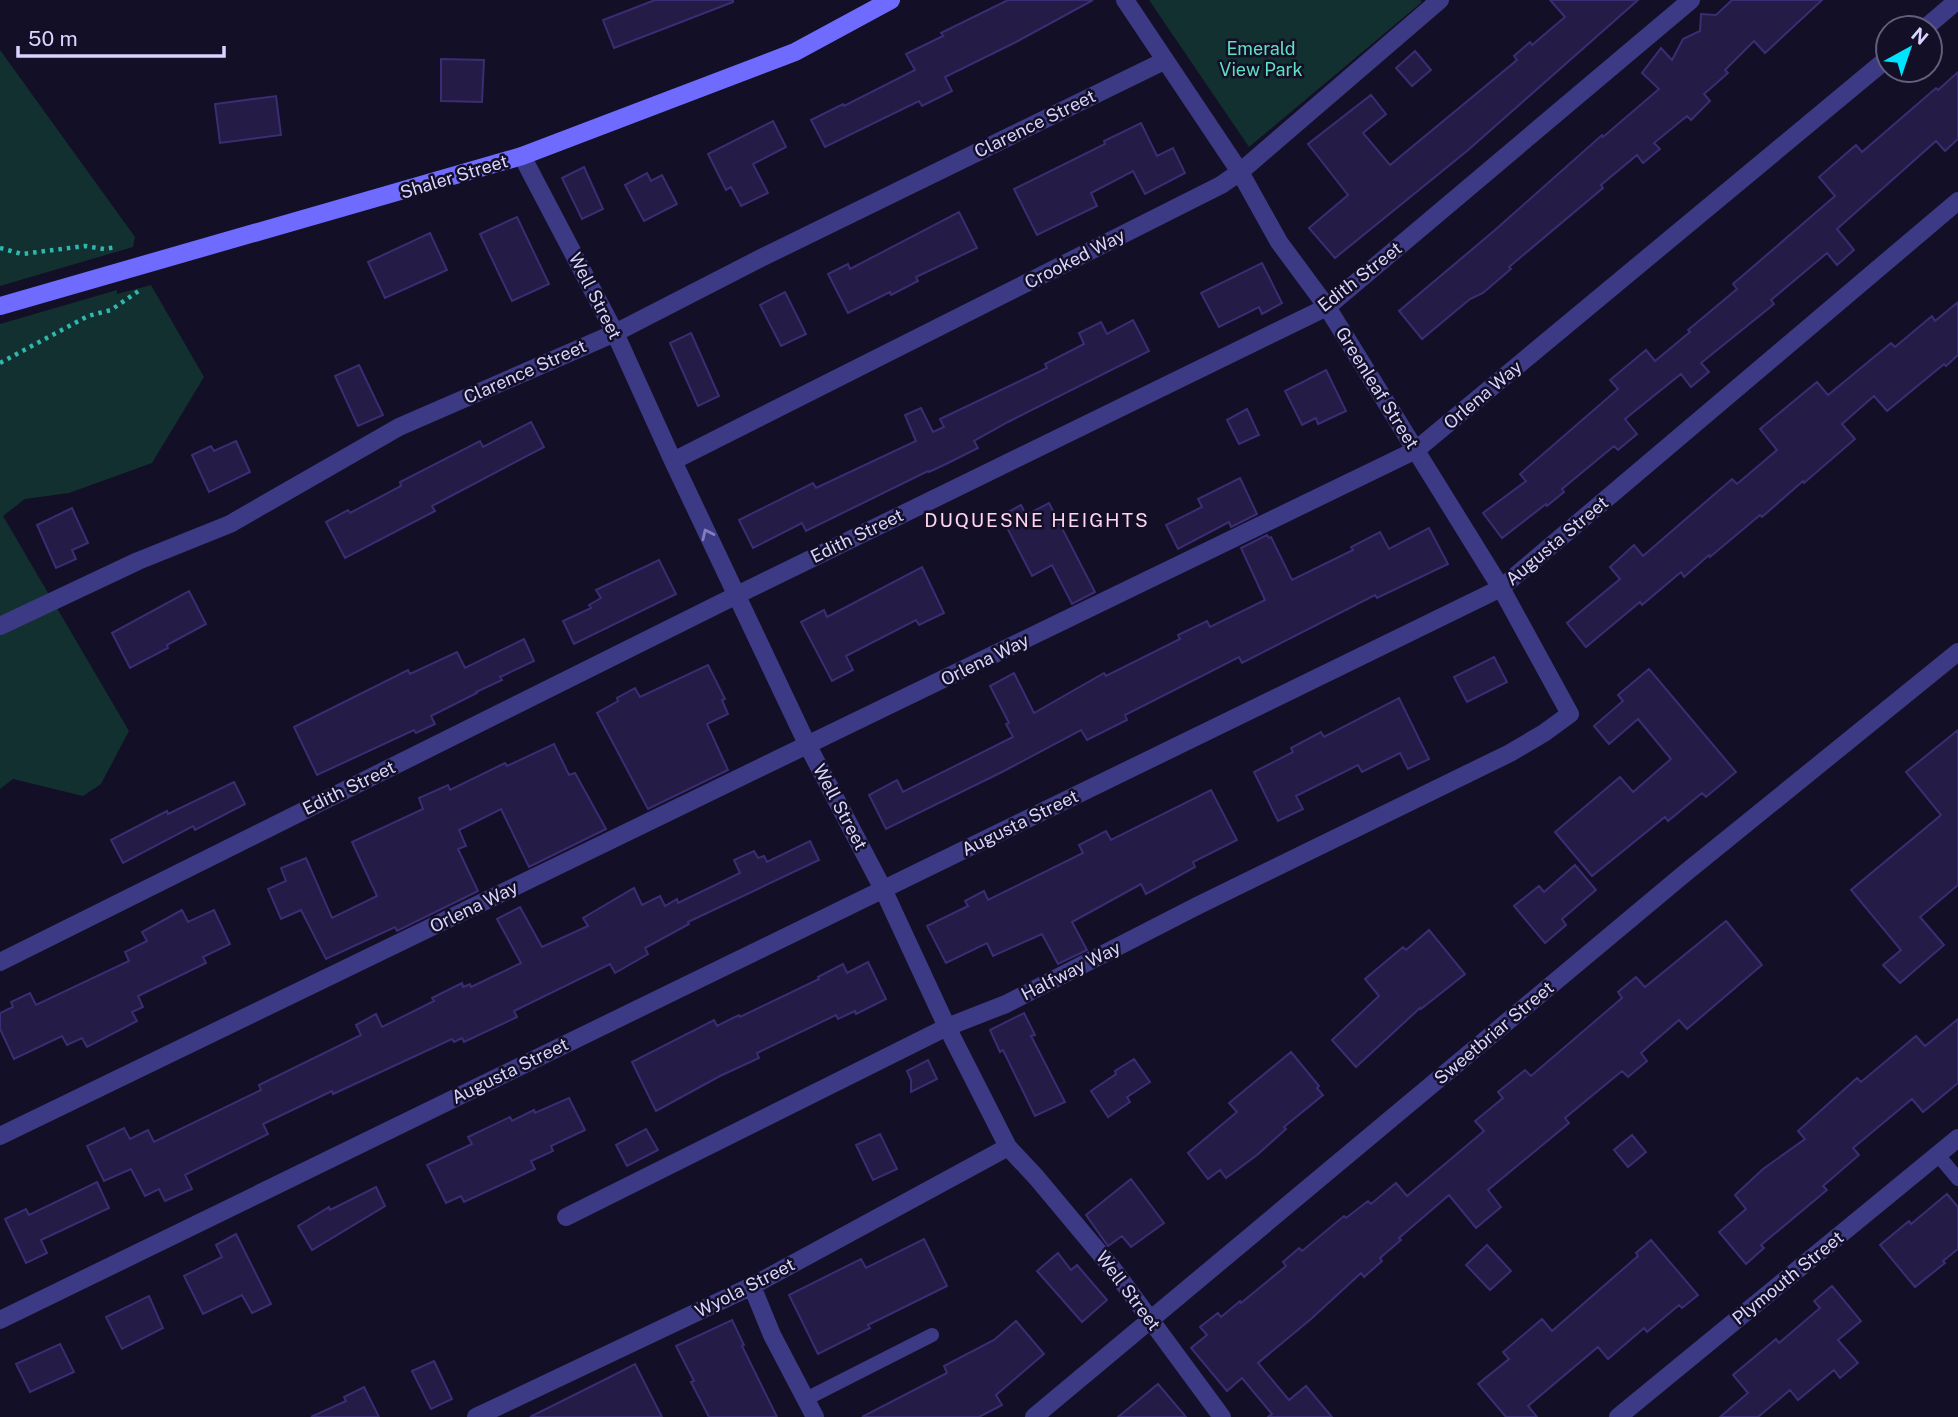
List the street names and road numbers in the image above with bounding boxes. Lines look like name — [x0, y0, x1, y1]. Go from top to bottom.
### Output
street label: Clarence Street — [971, 85, 1099, 162]
street label: Shaler Street — [397, 150, 510, 203]
street label: Crooked Way — [1021, 224, 1129, 293]
street label: Edith Street — [1314, 237, 1406, 316]
street label: Well Street — [565, 249, 626, 342]
street label: Greenleaf Street — [1332, 323, 1423, 453]
street label: Clarence Street — [460, 335, 589, 408]
street label: Orlena Way — [1439, 356, 1526, 433]
street label: Augusta Street — [1501, 492, 1612, 590]
street label: Edith Street — [807, 504, 907, 567]
street label: Orlena Way — [937, 629, 1033, 690]
street label: Edith Street — [299, 756, 399, 819]
street label: Well Street — [809, 760, 872, 853]
street label: Augusta Street — [958, 785, 1082, 860]
street label: Orlena Way — [426, 876, 522, 937]
street label: Halfway Way — [1018, 936, 1124, 1005]
street label: Sweetbriar Street — [1430, 977, 1558, 1089]
street label: Augusta Street — [448, 1033, 572, 1108]
street label: Plymouth Street — [1728, 1226, 1847, 1329]
street label: Well Street — [1092, 1247, 1165, 1335]
street label: Wyola Street — [691, 1253, 798, 1322]

